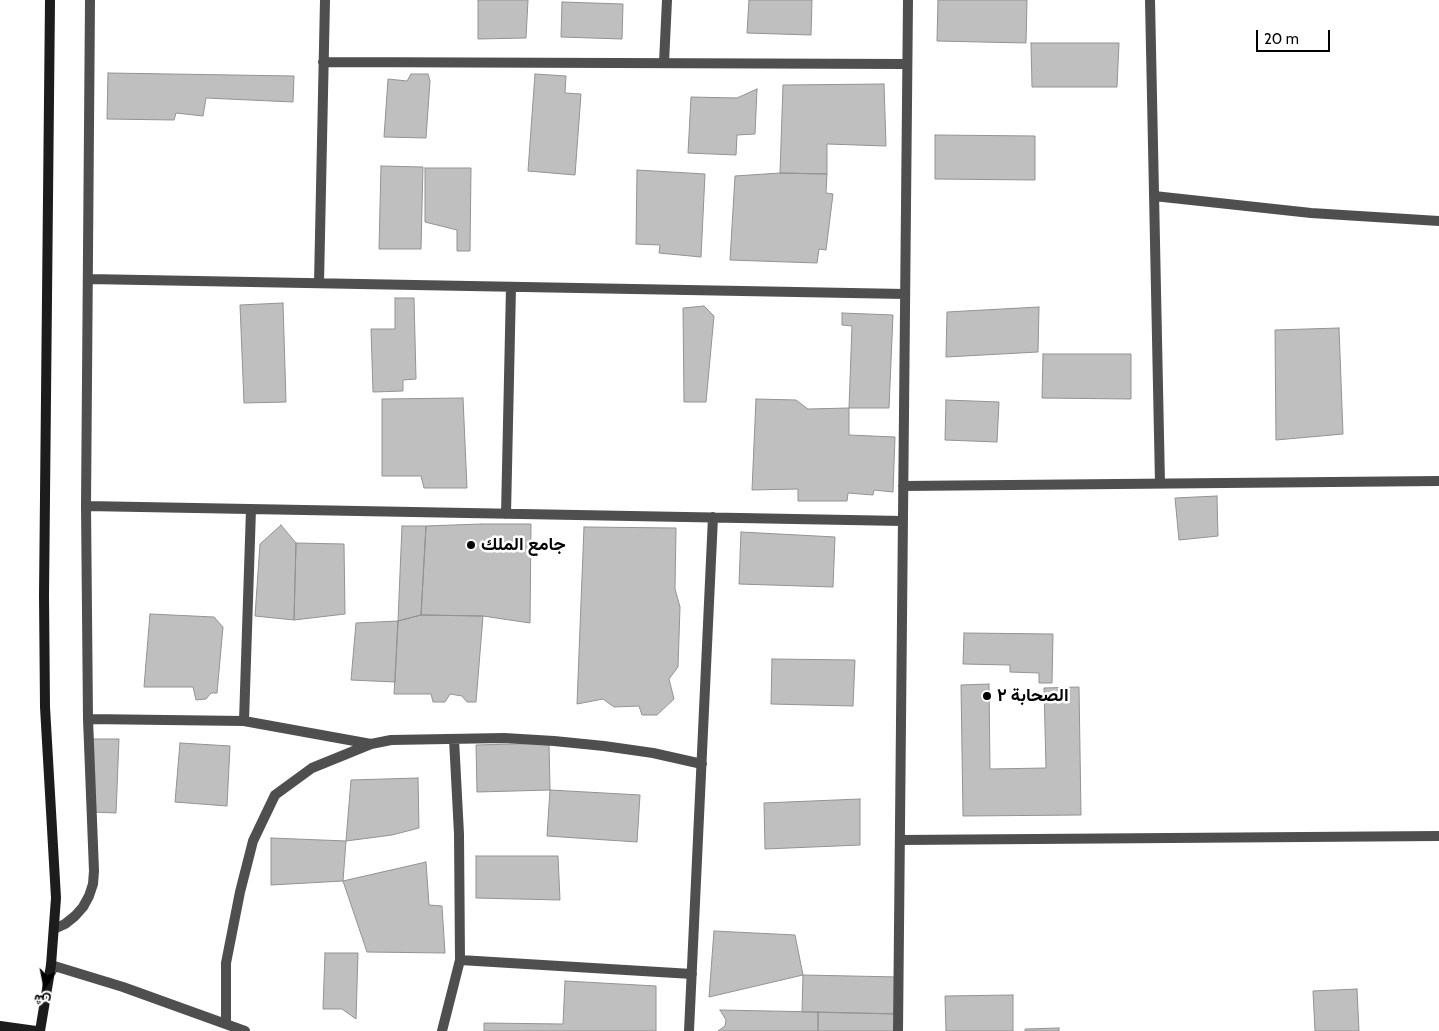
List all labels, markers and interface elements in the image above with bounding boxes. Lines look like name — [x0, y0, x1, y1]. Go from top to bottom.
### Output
scale bar — [1259, 20, 1333, 52]
text: 20 m — [1264, 30, 1299, 48]
place label: جامع الملك — [481, 534, 566, 556]
marker: جامع الملك — [465, 539, 477, 551]
place label: الصحابة ٢ — [997, 685, 1069, 707]
marker: الصحابة ٢ — [981, 690, 993, 702]
north arrow — [20, 961, 70, 1011]
text: ش — [32, 990, 52, 1011]

